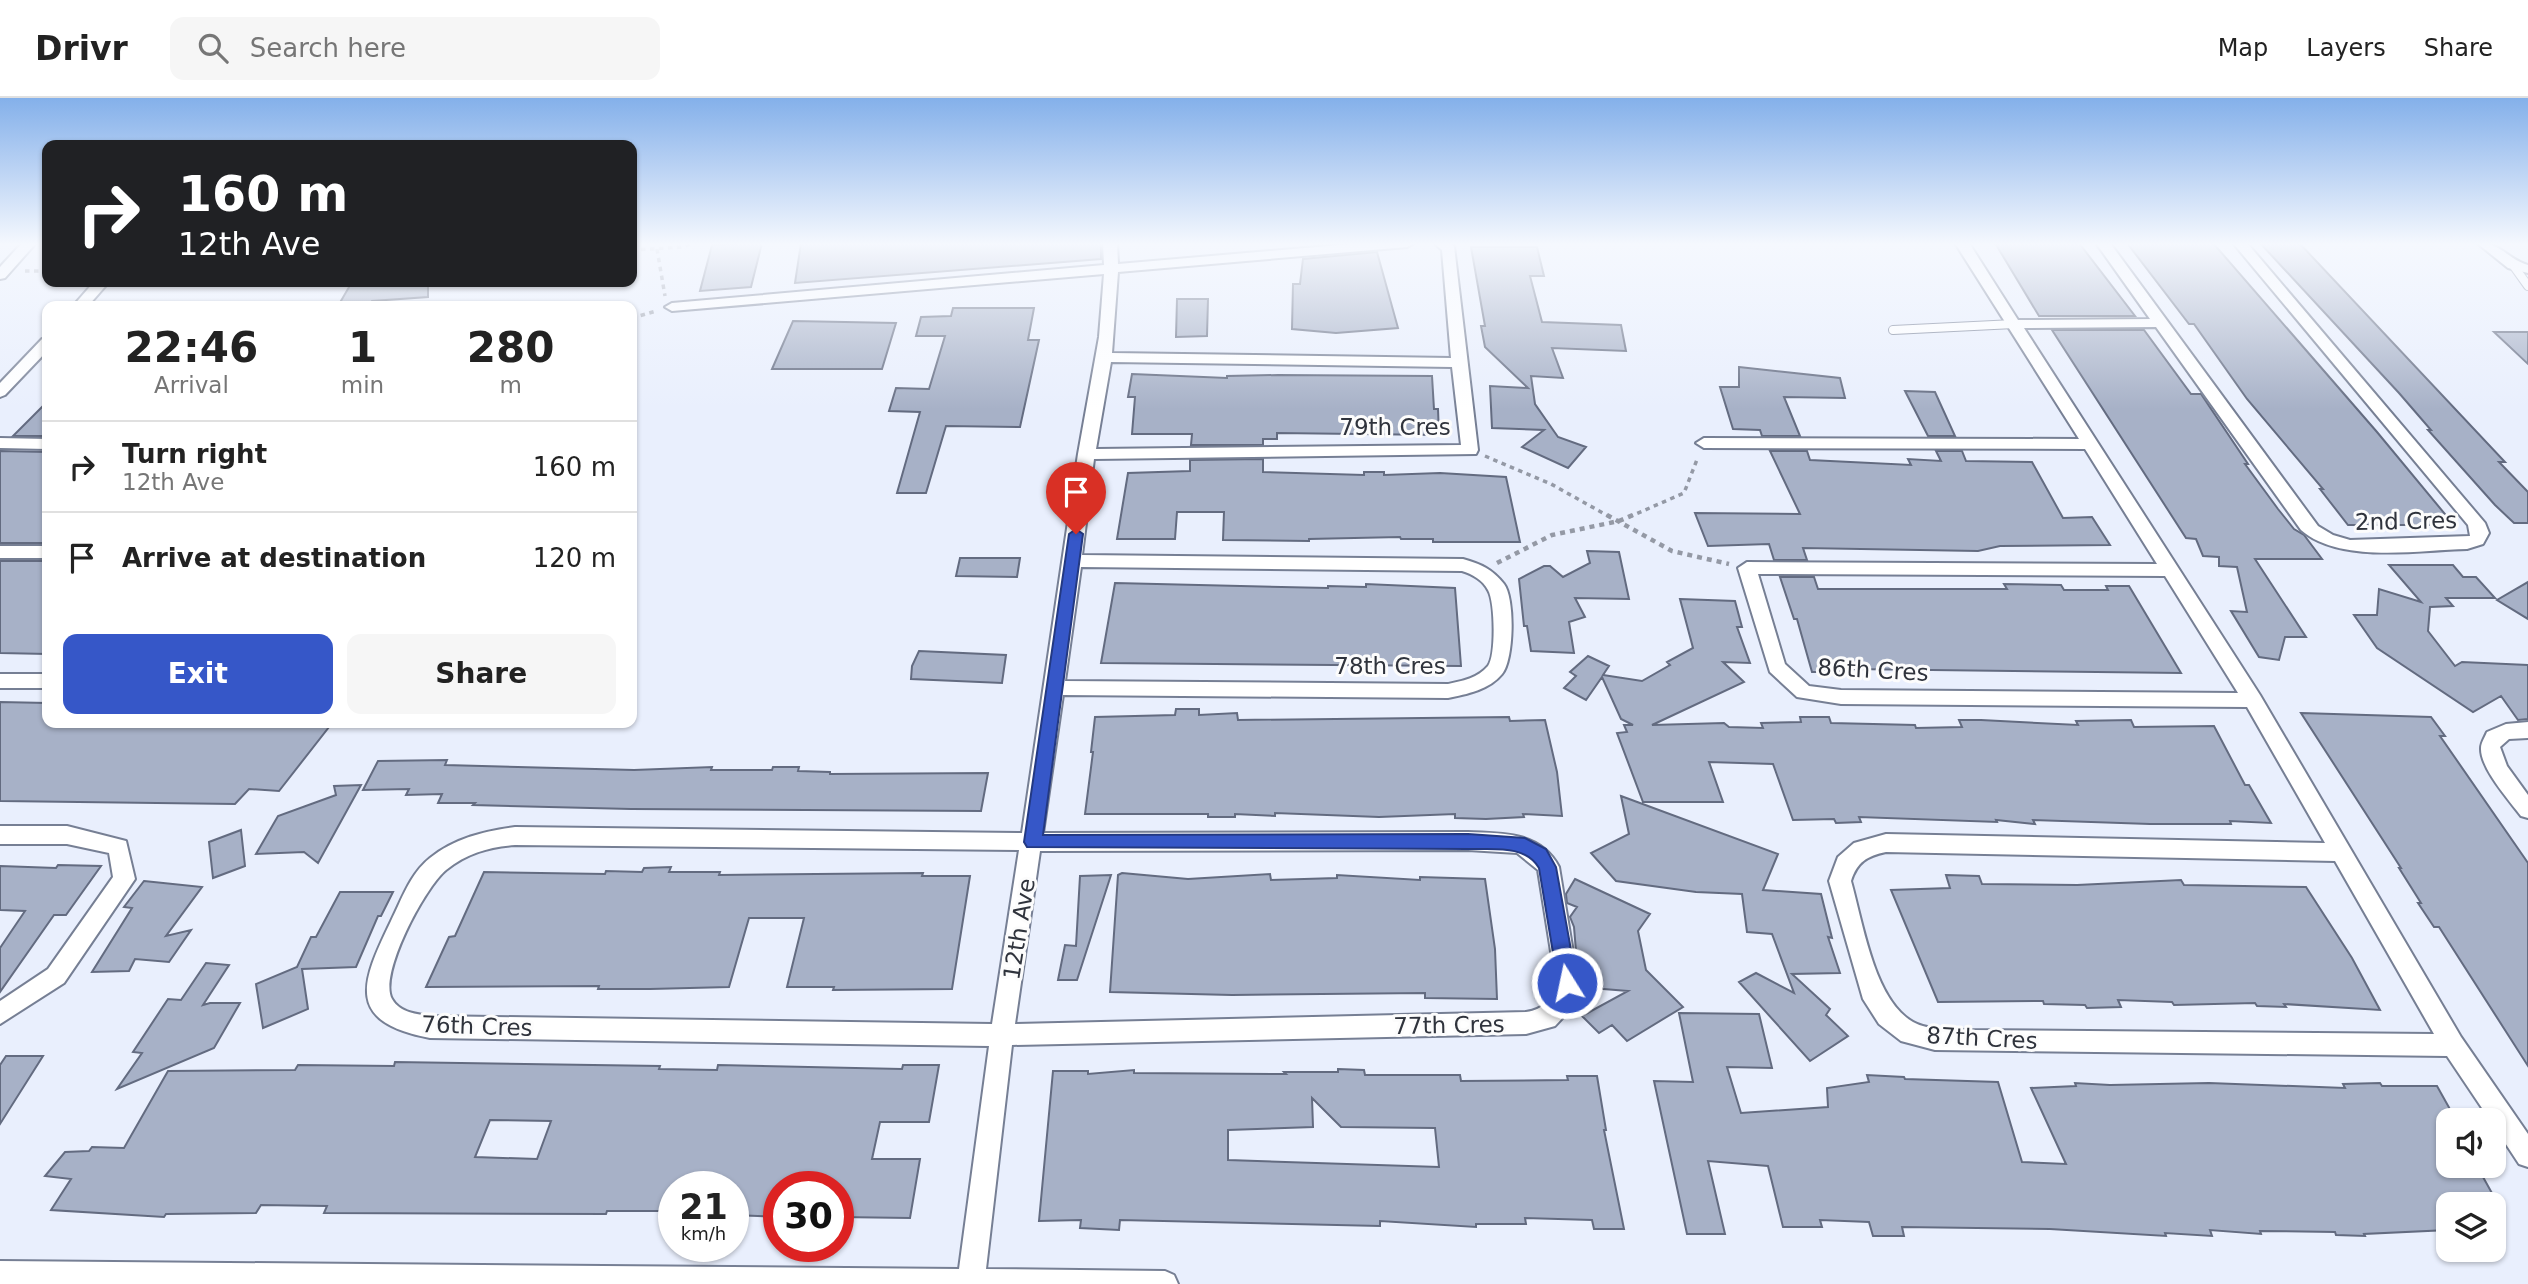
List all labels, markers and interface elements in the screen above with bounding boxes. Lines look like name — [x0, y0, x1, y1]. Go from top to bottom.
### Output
search box — [170, 17, 660, 80]
text: Drivr — [35, 29, 128, 68]
icon: search — [194, 29, 232, 67]
text: Search here — [250, 33, 406, 63]
text: Map — [2218, 34, 2268, 62]
text: Layers — [2306, 34, 2386, 62]
text: Share — [2424, 34, 2493, 62]
text: 160 m — [178, 166, 348, 223]
icon: right — [63, 168, 154, 259]
text: 12th Ave — [178, 225, 320, 263]
text: 22:46 — [125, 323, 258, 372]
text: 1 — [348, 323, 377, 372]
text: 280 — [467, 323, 554, 372]
text: Arrival — [154, 372, 229, 398]
text: min — [341, 372, 384, 398]
text: m — [499, 372, 522, 398]
street label: 79th Cres — [1339, 414, 1451, 440]
text: Turn right — [122, 439, 267, 469]
icon: right — [63, 448, 101, 486]
text: 160 m — [533, 452, 616, 482]
pin — [1046, 462, 1106, 534]
text: 12th Ave — [122, 469, 224, 495]
icon: arrive — [1057, 473, 1095, 511]
street label: 2nd Cres — [2355, 507, 2457, 535]
icon: arrive — [63, 539, 101, 577]
text: Arrive at destination — [122, 543, 426, 573]
text: 120 m — [533, 543, 616, 573]
button: Exit — [63, 634, 333, 714]
button: Share — [347, 634, 616, 714]
street label: 78th Cres — [1334, 653, 1446, 679]
street label: 86th Cres — [1817, 654, 1929, 686]
street label: 12th Ave — [998, 876, 1040, 982]
position arrow — [1530, 946, 1604, 1020]
street label: 76th Cres — [421, 1011, 533, 1041]
street label: 77th Cres — [1393, 1011, 1505, 1039]
street label: 87th Cres — [1926, 1022, 2038, 1054]
map controls — [2436, 1108, 2506, 1262]
button: sound — [2436, 1108, 2506, 1178]
speed limit sign: 30 — [763, 1171, 854, 1262]
text: 21 — [679, 1187, 728, 1227]
button: layers — [2436, 1192, 2506, 1262]
text: km/h — [681, 1223, 726, 1244]

